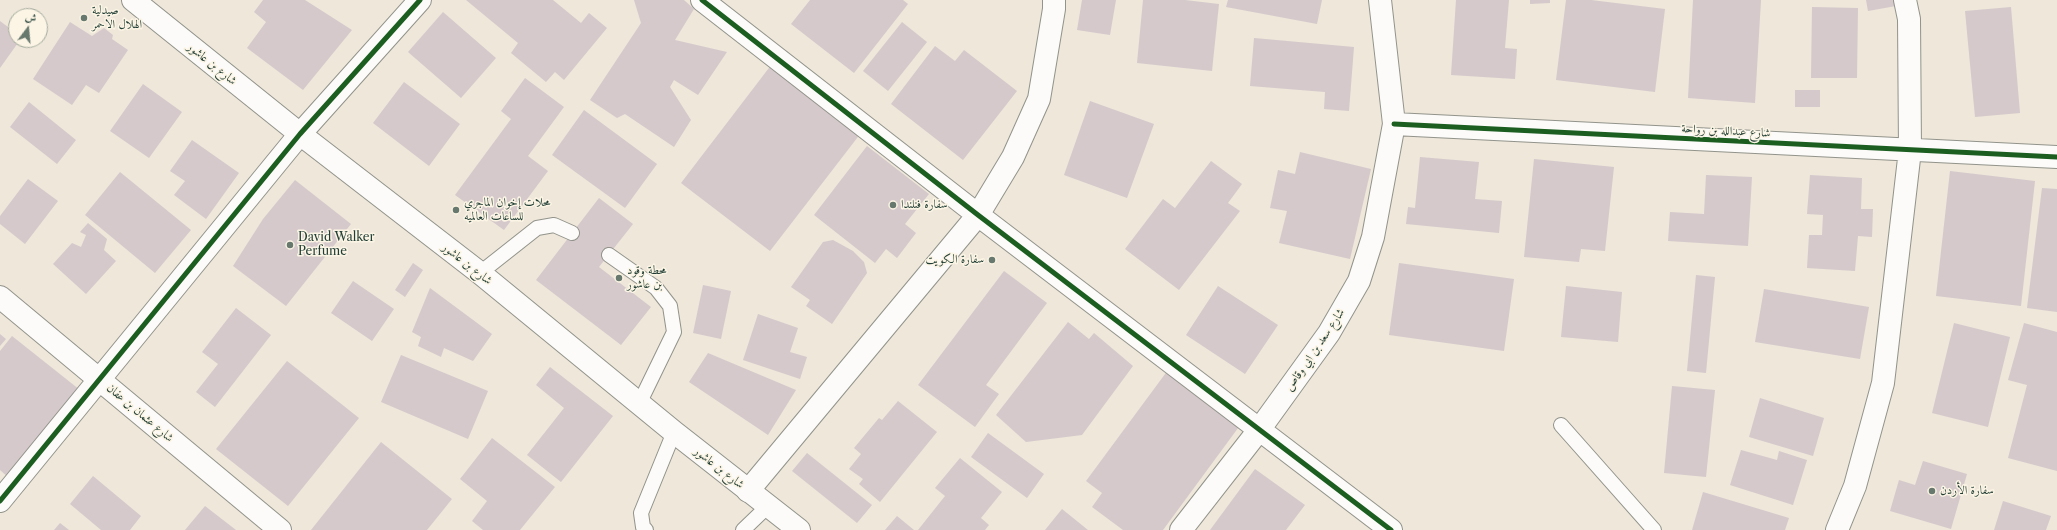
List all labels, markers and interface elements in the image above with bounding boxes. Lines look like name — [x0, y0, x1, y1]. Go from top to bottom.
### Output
place label: صيدلية الهلال الاحمر — [92, 4, 142, 32]
north arrow — [8, 8, 48, 48]
text: ش — [24, 9, 38, 26]
marker: صيدلية الهلال الاحمر — [79, 13, 89, 23]
street label: شارع بن عاشور — [184, 40, 240, 88]
street label: شارع عبدالله بن رواحة — [1681, 121, 1771, 141]
place label: محلات إخوان الماجري للساعات العالميه — [464, 196, 550, 224]
place label: سفارة فنلندا — [901, 198, 948, 212]
marker: سفارة فنلندا — [888, 200, 898, 210]
marker: محلات إخوان الماجري للساعات العالميه — [451, 205, 461, 215]
place label: David Walker Perfume — [298, 231, 375, 259]
marker: David Walker Perfume — [285, 240, 295, 250]
street label: شارع بن عاشور — [439, 240, 495, 288]
place label: سفارة الكويت — [926, 253, 984, 267]
marker: سفارة الكويت — [987, 255, 997, 265]
place label: محطة وقود بن عاشور — [627, 264, 666, 292]
marker: محطة وقود بن عاشور — [614, 273, 624, 283]
street label: شارع سعد بن ابي وقاص — [1282, 306, 1348, 394]
street label: شارع عثمان بن عفان — [104, 381, 176, 445]
street label: شارع بن عاشور — [691, 444, 747, 492]
place label: سفارة الأردن — [1940, 484, 1994, 498]
marker: سفارة الأردن — [1927, 486, 1937, 496]

